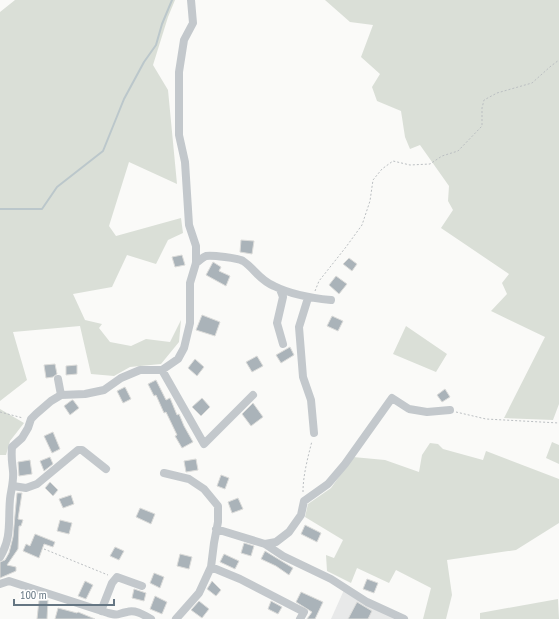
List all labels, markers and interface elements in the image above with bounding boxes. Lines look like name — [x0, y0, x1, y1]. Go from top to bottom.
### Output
scale bar — [14, 581, 114, 607]
text: 100 m — [20, 587, 47, 602]

